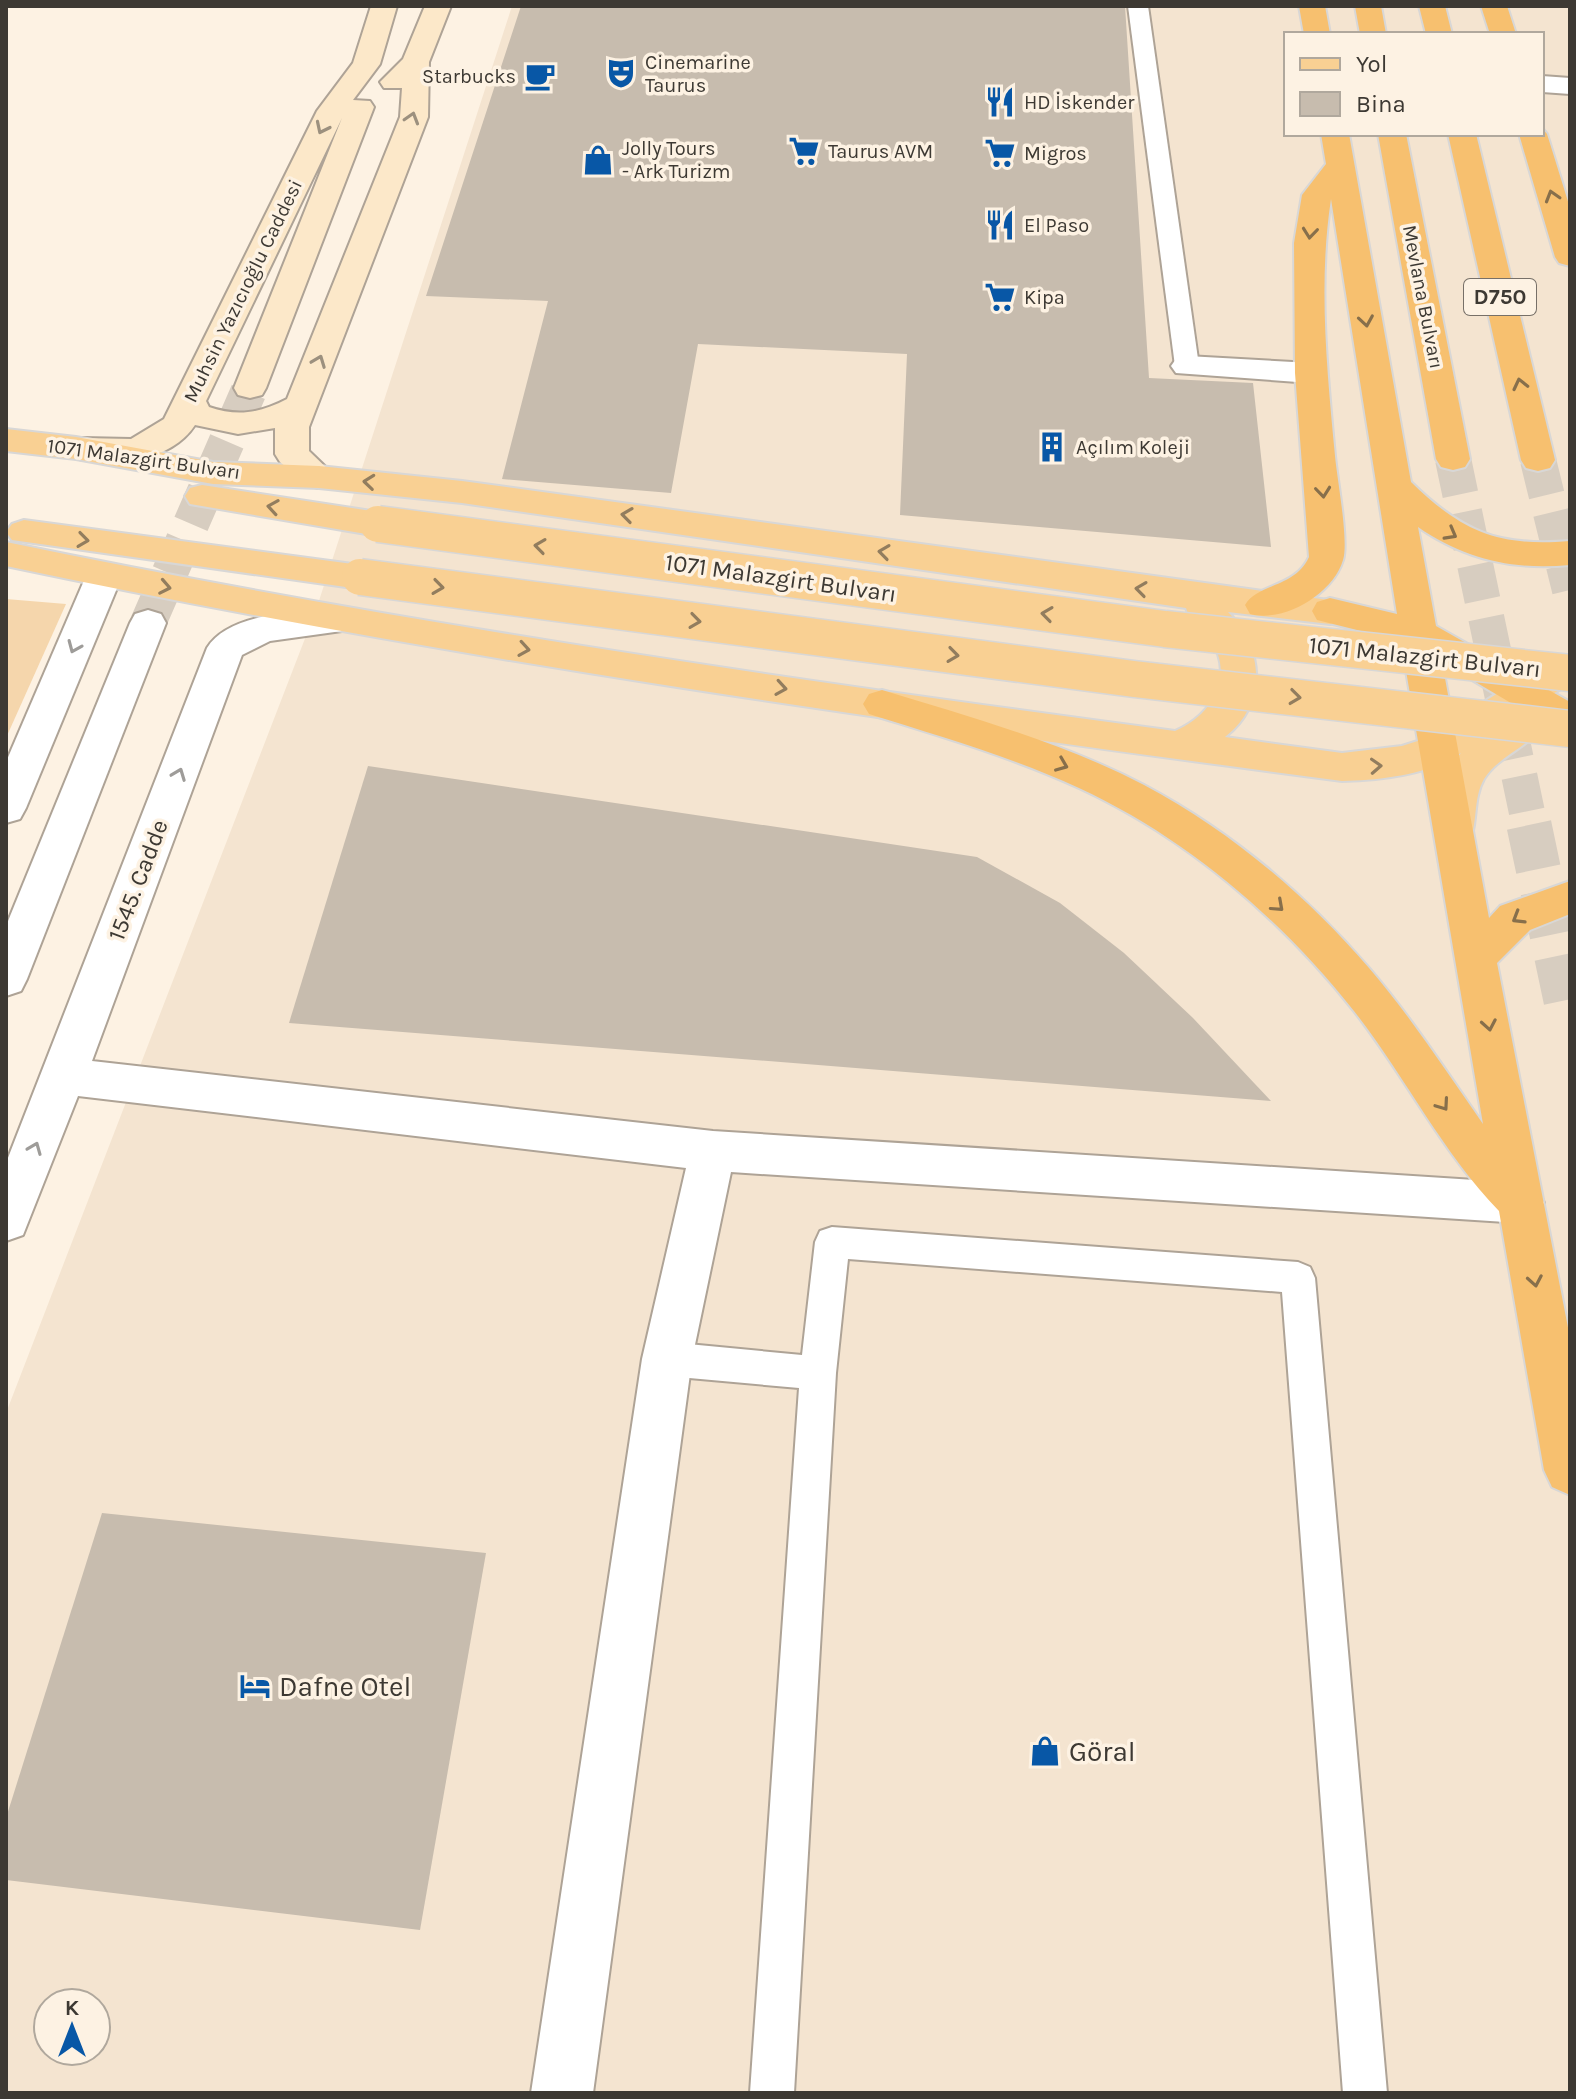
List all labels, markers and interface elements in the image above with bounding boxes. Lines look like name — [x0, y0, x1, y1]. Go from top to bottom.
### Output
legend — [1284, 32, 1544, 136]
text: Yol — [1356, 50, 1387, 78]
place label: Cinemarine Taurus — [645, 51, 751, 97]
theatre icon: Cinemarine Taurus — [604, 56, 638, 90]
cafe icon: Starbucks — [523, 59, 557, 93]
place label: Starbucks — [422, 65, 516, 88]
restaurant icon: HD İskender — [983, 85, 1017, 119]
text: Bina — [1356, 90, 1406, 118]
place label: HD İskender — [1024, 91, 1135, 114]
one-way arrow — [403, 112, 419, 126]
one-way arrow — [317, 120, 332, 135]
supermarket icon: Taurus AVM — [787, 134, 821, 168]
supermarket icon: Migros — [983, 136, 1017, 170]
place label: Jolly Tours - Ark Turizm — [622, 137, 731, 183]
place label: Taurus AVM — [828, 140, 933, 163]
place label: Migros — [1024, 142, 1087, 165]
shop icon: Jolly Tours - Ark Turizm — [581, 143, 615, 177]
street label: Muhsin Yazıcıoğlu Caddesi — [179, 176, 307, 406]
one-way arrow — [1545, 189, 1561, 203]
restaurant icon: El Paso — [983, 208, 1017, 242]
place label: El Paso — [1024, 214, 1089, 237]
street label: Mevlana Bulvarı — [1398, 223, 1448, 371]
one-way arrow — [1302, 227, 1319, 240]
road number: D750 — [1464, 279, 1536, 315]
supermarket icon: Kipa — [983, 280, 1017, 314]
place label: Kipa — [1024, 286, 1065, 309]
one-way arrow — [1357, 315, 1374, 328]
one-way arrow — [309, 355, 326, 369]
one-way arrow — [1512, 378, 1529, 392]
building icon: Açılım Koleji — [1035, 430, 1069, 464]
street label: 1071 Malazgirt Bulvarı — [46, 434, 242, 484]
place label: Açılım Koleji — [1076, 436, 1190, 459]
one-way arrow — [362, 474, 375, 491]
one-way arrow — [1314, 486, 1331, 499]
one-way arrow — [266, 500, 280, 517]
one-way arrow — [620, 507, 633, 524]
one-way arrow — [1443, 525, 1457, 540]
one-way arrow — [76, 531, 90, 548]
one-way arrow — [533, 538, 547, 555]
one-way arrow — [877, 544, 891, 561]
street label: 1071 Malazgirt Bulvarı — [664, 548, 898, 608]
one-way arrow — [158, 578, 171, 595]
one-way arrow — [431, 578, 445, 595]
one-way arrow — [1134, 581, 1148, 598]
one-way arrow — [1040, 606, 1054, 623]
one-way arrow — [689, 612, 702, 629]
street label: 1071 Malazgirt Bulvarı — [1308, 631, 1542, 683]
one-way arrow — [67, 639, 83, 654]
one-way arrow — [517, 640, 531, 657]
one-way arrow — [946, 646, 960, 663]
one-way arrow — [774, 679, 788, 696]
one-way arrow — [1288, 689, 1301, 706]
one-way arrow — [1054, 755, 1068, 772]
one-way arrow — [1370, 757, 1382, 774]
one-way arrow — [169, 768, 186, 782]
street label: 1545. Cadde — [102, 816, 174, 944]
one-way arrow — [1269, 896, 1284, 910]
one-way arrow — [1512, 909, 1527, 924]
one-way arrow — [1480, 1018, 1497, 1032]
one-way arrow — [1433, 1097, 1448, 1111]
one-way arrow — [25, 1142, 42, 1156]
one-way arrow — [1526, 1274, 1543, 1287]
hotel icon: Dafne Otel — [238, 1669, 272, 1703]
place label: Dafne Otel — [279, 1670, 411, 1703]
shop icon: Göral — [1028, 1734, 1062, 1768]
place label: Göral — [1069, 1735, 1136, 1768]
north arrow — [32, 1987, 112, 2067]
text: K — [65, 1995, 80, 2021]

